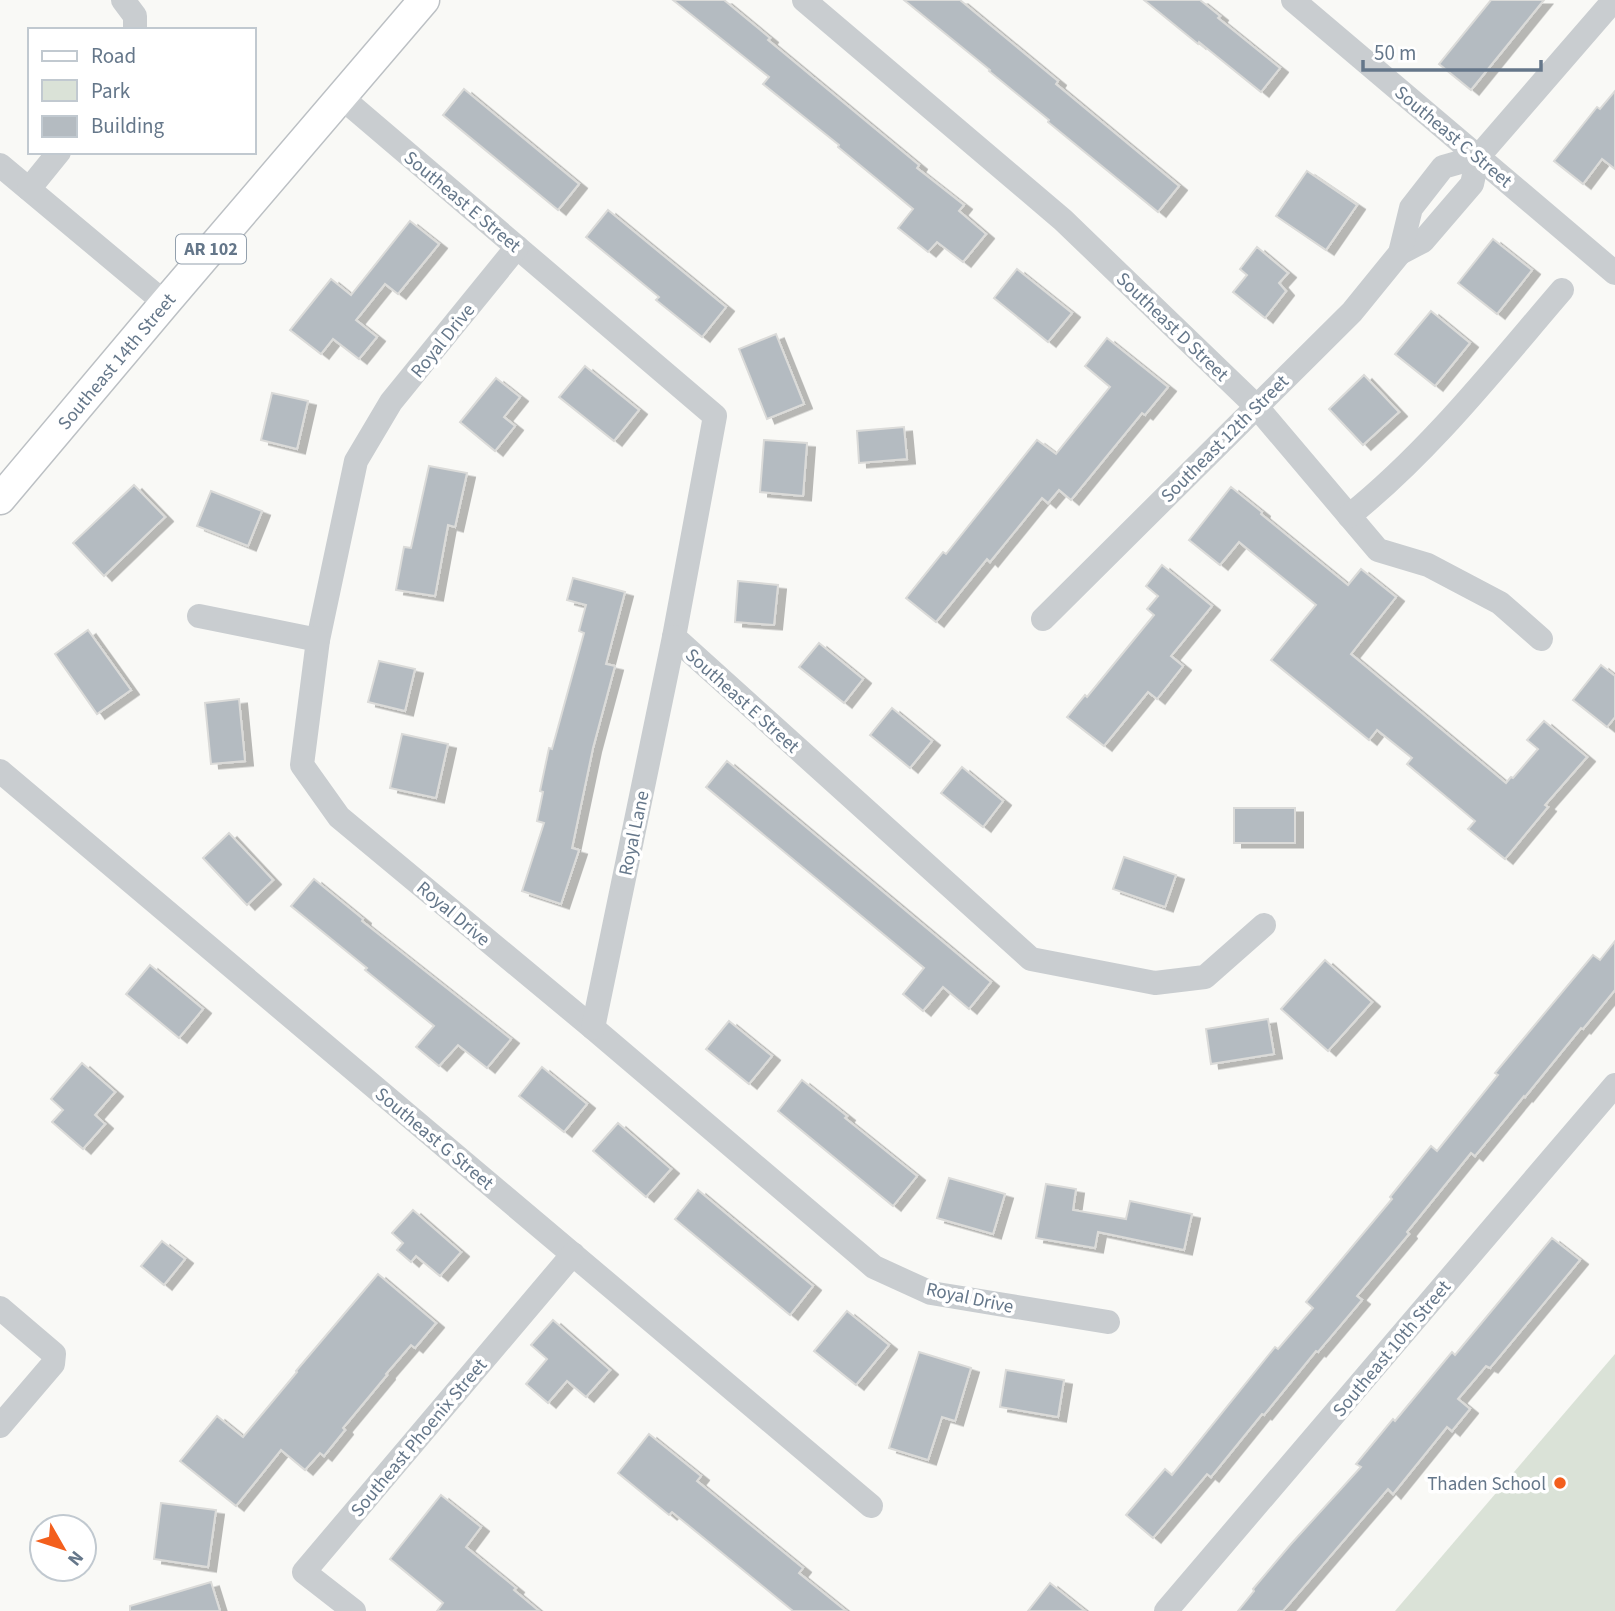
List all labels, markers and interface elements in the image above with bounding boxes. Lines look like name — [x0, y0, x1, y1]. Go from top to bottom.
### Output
legend — [28, 28, 256, 154]
scale bar — [1363, 28, 1542, 72]
text: 50 m — [1374, 38, 1416, 68]
text: Road — [91, 41, 136, 71]
text: Park — [91, 76, 131, 106]
street label: Southeast C Street — [1388, 80, 1518, 195]
text: Building — [91, 111, 165, 141]
street label: Southeast E Street — [398, 145, 527, 260]
road number: AR 102 — [176, 234, 246, 264]
street label: Southeast D Street — [1110, 266, 1235, 388]
street label: Southeast 14th Street — [52, 287, 183, 436]
street label: Royal Drive — [405, 298, 482, 384]
street label: Southeast 12th Street — [1155, 369, 1296, 509]
street label: Southeast E Street — [679, 642, 806, 760]
street label: Royal Lane — [612, 788, 657, 878]
street label: Royal Drive — [410, 875, 496, 953]
street label: Southeast G Street — [369, 1081, 500, 1197]
street label: Southeast 10th Street — [1327, 1274, 1458, 1423]
street label: Royal Drive — [923, 1276, 1016, 1321]
street label: Southeast Phoenix Street — [345, 1352, 494, 1523]
place label: Thaden School — [1427, 1471, 1546, 1498]
marker: Thaden School — [1552, 1475, 1568, 1491]
north arrow — [28, 1513, 98, 1583]
text: N — [61, 1544, 90, 1571]

